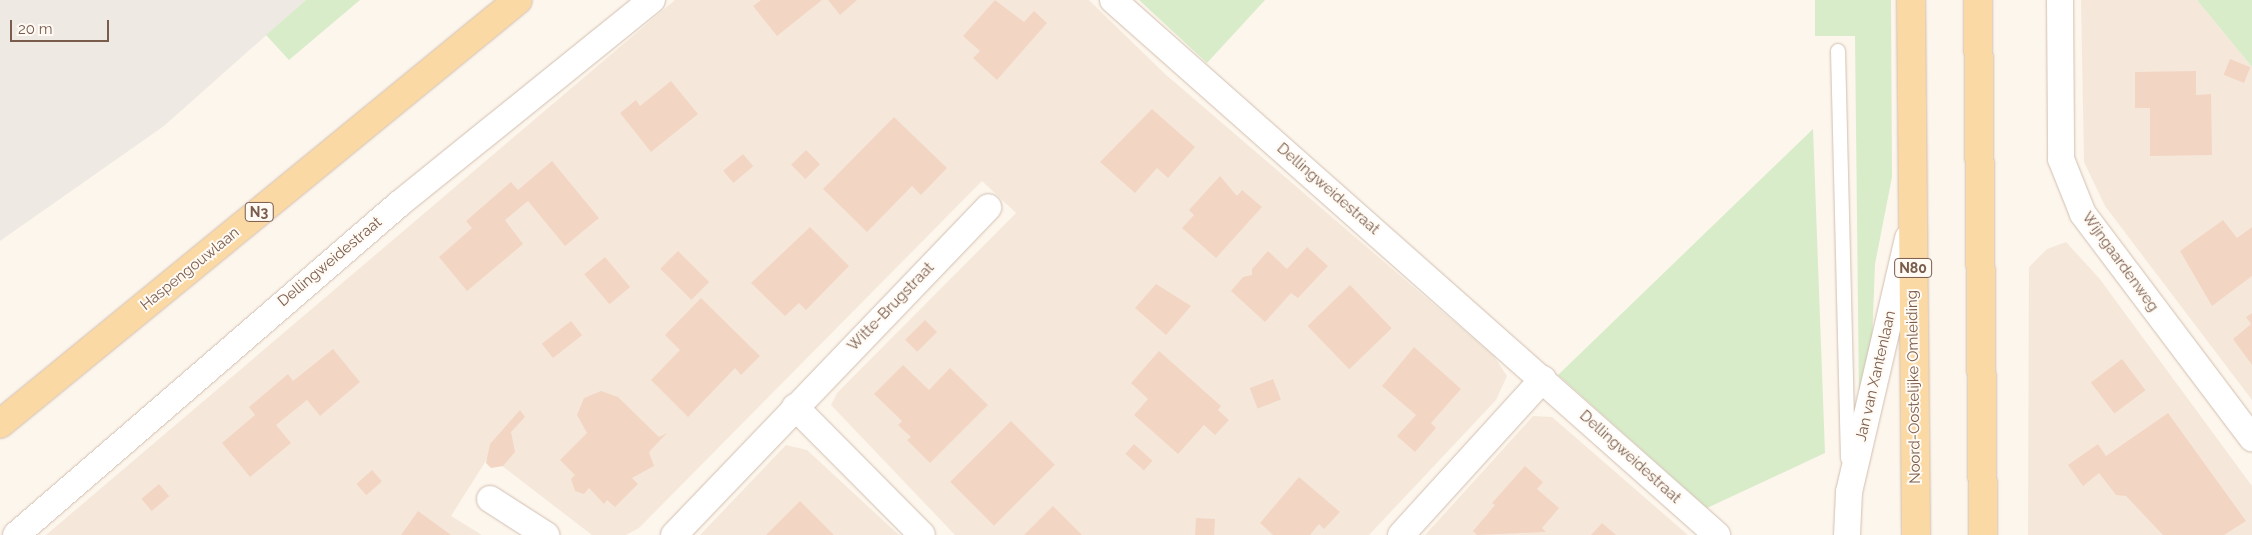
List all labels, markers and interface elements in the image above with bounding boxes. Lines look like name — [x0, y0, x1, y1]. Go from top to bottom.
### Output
scale bar — [12, 10, 111, 42]
text: 20 m — [18, 20, 53, 38]
street label: Dellingweidestraat — [1273, 140, 1383, 238]
road number: N3 — [244, 200, 274, 223]
street label: Wijngaardenweg — [2078, 209, 2162, 315]
street label: Dellingweidestraat — [274, 213, 386, 311]
street label: Haspengouwlaan — [137, 224, 243, 314]
road number: N80 — [1893, 256, 1933, 280]
street label: Witte-Brugstraat — [844, 259, 938, 355]
street label: Noord-Oostelijke Omleiding — [1903, 290, 1925, 484]
street label: Jan van Xantenlaan — [1852, 309, 1900, 443]
street label: Dellingweidestraat — [1576, 407, 1684, 507]

